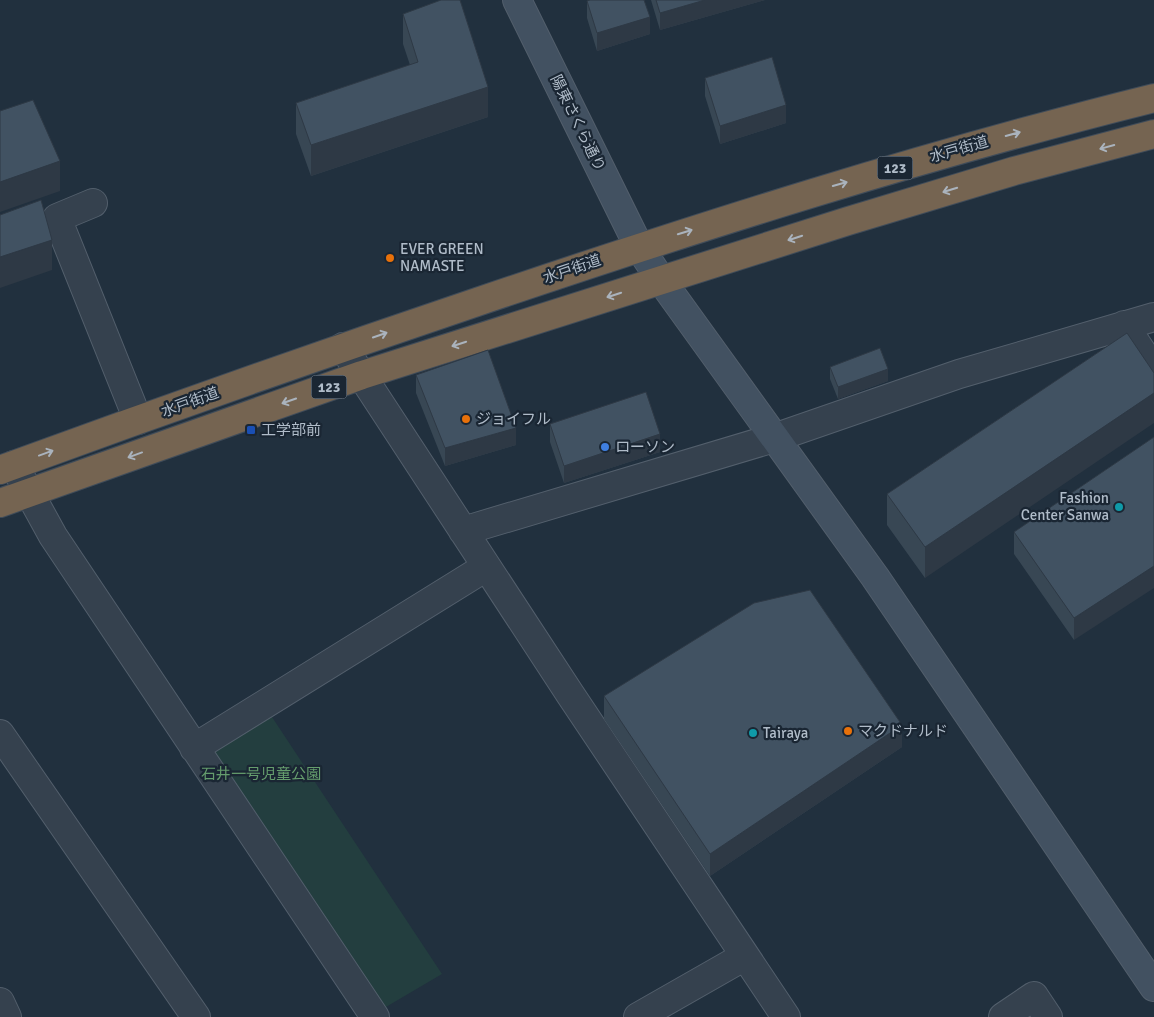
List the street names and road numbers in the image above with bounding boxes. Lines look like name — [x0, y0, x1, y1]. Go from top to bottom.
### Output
street label: 陽東さくら通り — [547, 72, 609, 174]
street label: 水戸街道 — [928, 132, 990, 166]
road number: 123 — [878, 156, 912, 180]
street label: 水戸街道 — [541, 251, 603, 287]
road number: 123 — [312, 376, 346, 398]
street label: 水戸街道 — [159, 383, 221, 421]

